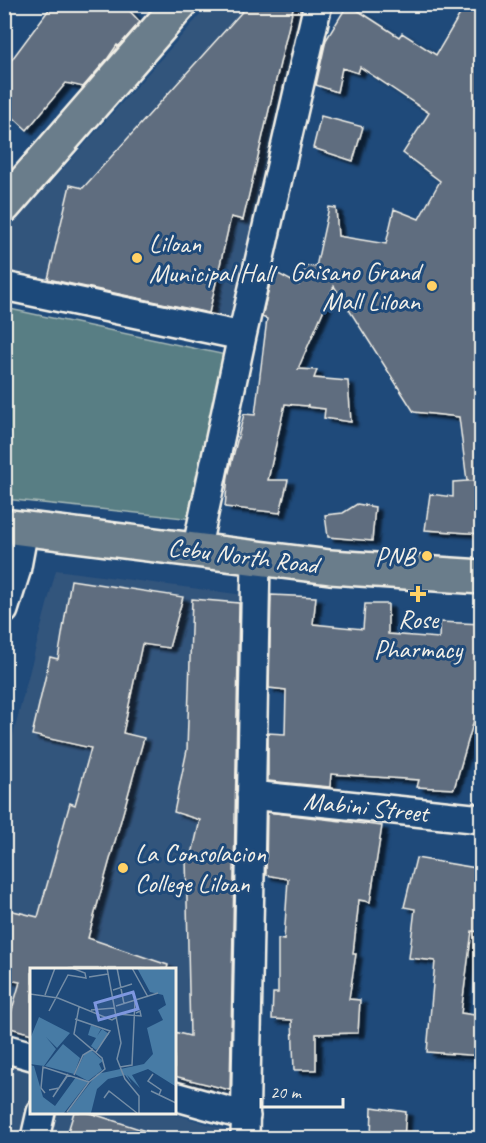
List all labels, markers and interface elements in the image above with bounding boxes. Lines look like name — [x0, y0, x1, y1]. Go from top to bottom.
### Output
place label: Liloan Municipal Hall — [149, 227, 278, 290]
marker: Liloan Municipal Hall — [130, 251, 144, 265]
place label: Gaisano Grand Mall Liloan — [290, 255, 424, 318]
marker: Gaisano Grand Mall Liloan — [425, 279, 439, 293]
street label: Cebu North Road — [166, 530, 324, 582]
place label: PNB — [375, 540, 418, 573]
marker: PNB — [420, 549, 434, 563]
marker: Rose Pharmacy — [411, 587, 425, 601]
place label: Rose Pharmacy — [374, 603, 464, 666]
street label: Mabini Street — [302, 784, 432, 830]
place label: La Consolacion College Liloan — [135, 837, 266, 900]
marker: La Consolacion College Liloan — [116, 861, 130, 875]
inset map — [30, 968, 176, 1113]
scale bar — [261, 1071, 344, 1109]
text: 20 m — [270, 1081, 303, 1103]

